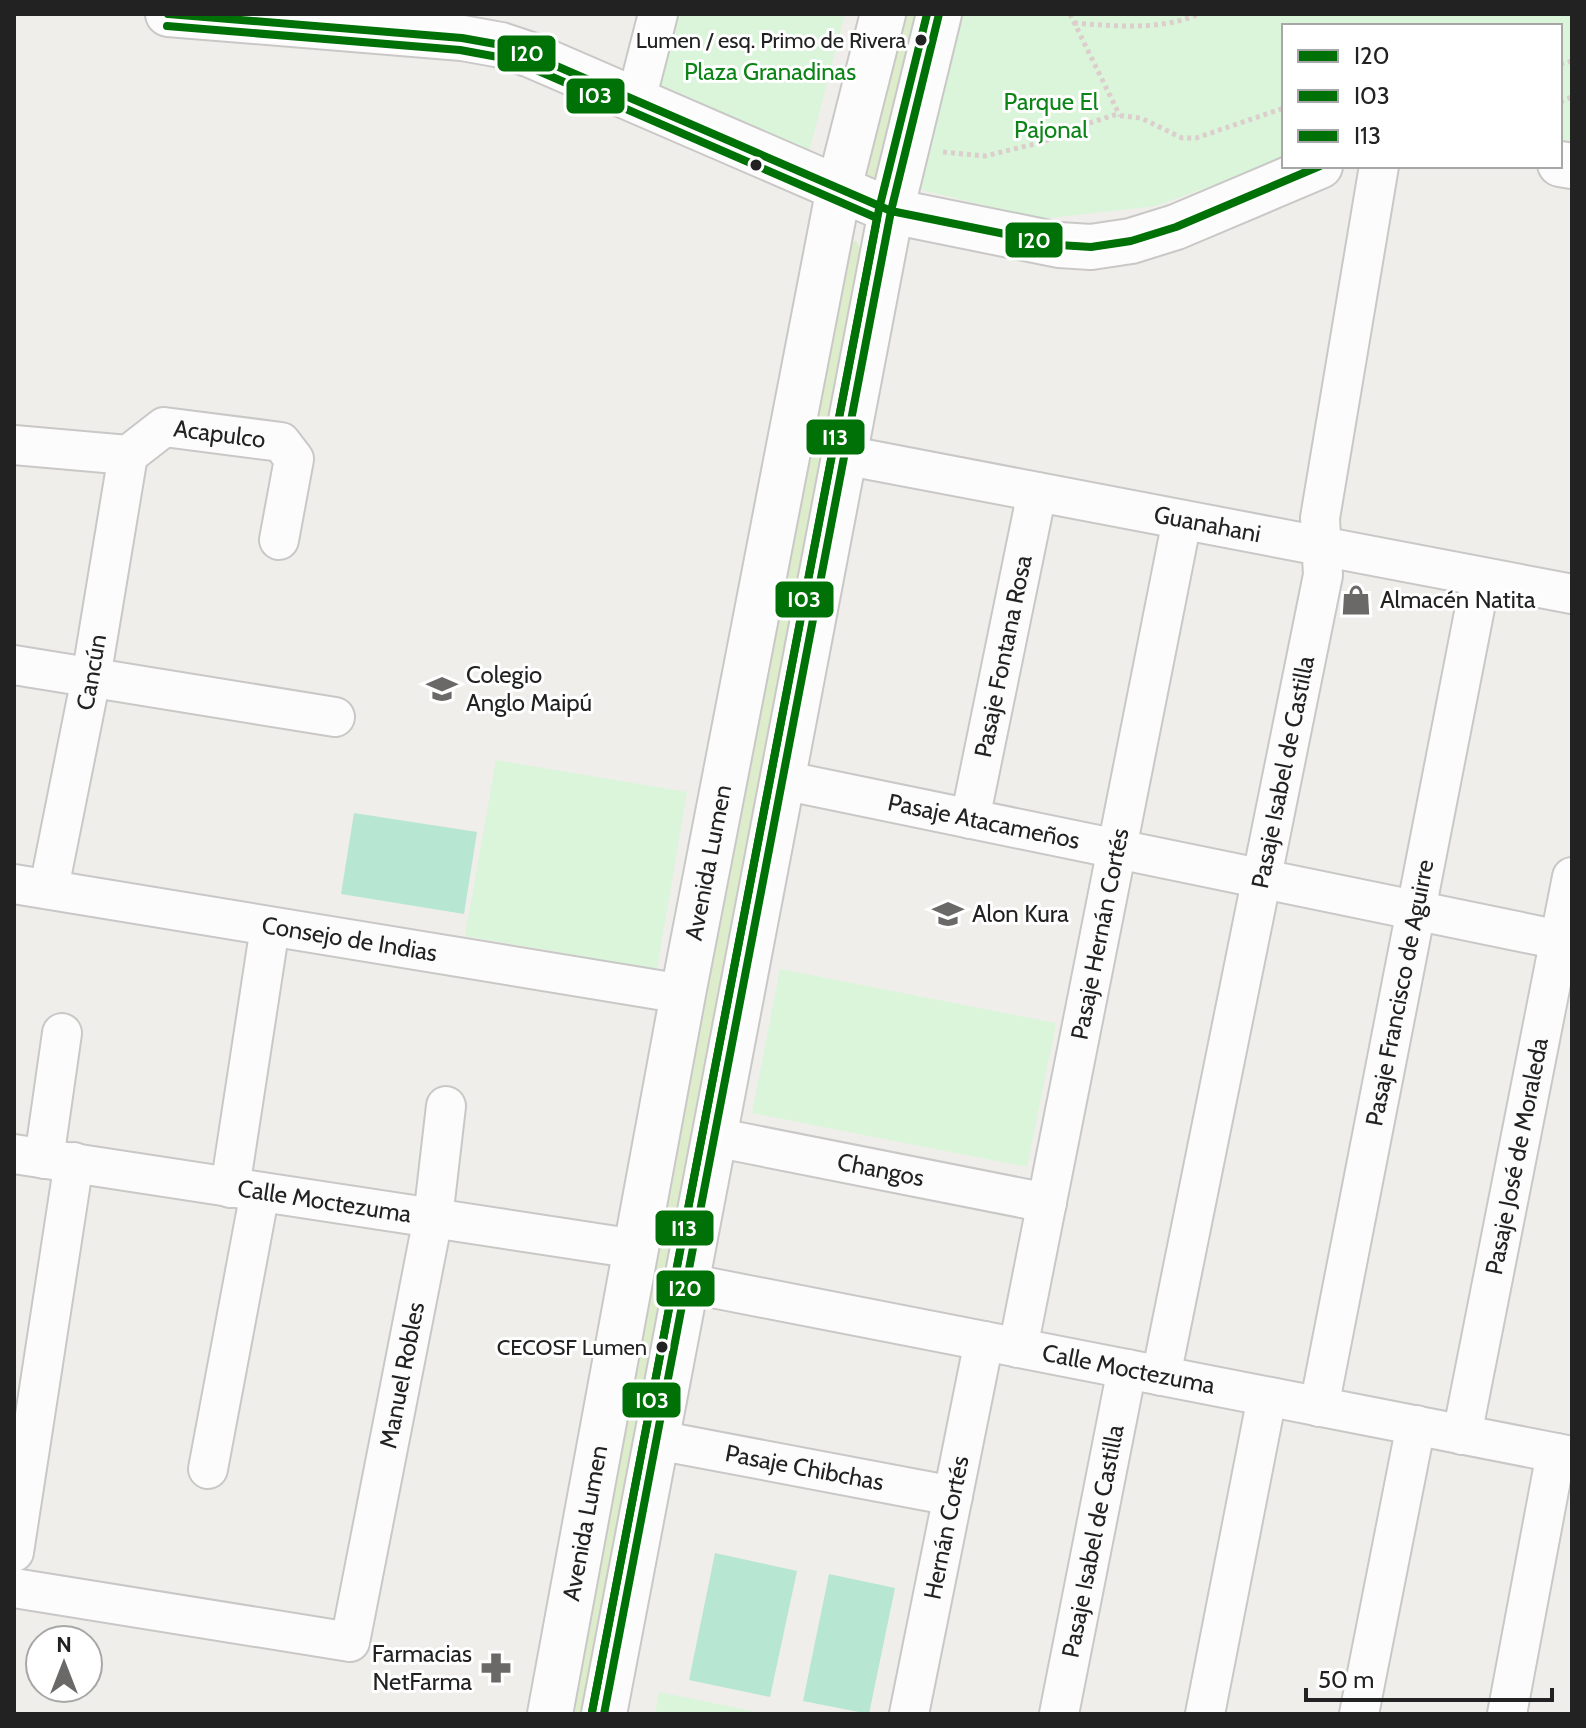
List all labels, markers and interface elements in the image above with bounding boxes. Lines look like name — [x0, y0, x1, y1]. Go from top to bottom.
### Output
legend — [1282, 24, 1562, 168]
place label: Lumen / esq. Primo de Rivera — [636, 27, 906, 54]
marker: Lumen / esq. Primo de Rivera — [913, 32, 929, 48]
line badge: I20 — [496, 34, 557, 73]
text: I20 — [510, 40, 544, 67]
text: I20 — [1354, 41, 1389, 70]
park label: Plaza Granadinas — [684, 57, 856, 86]
line badge: I03 — [565, 77, 626, 115]
text: I03 — [1354, 81, 1390, 110]
text: I03 — [578, 82, 612, 109]
park label: Parque El Pajonal — [1004, 87, 1099, 144]
text: I13 — [1354, 121, 1381, 150]
unlabelled marker — [748, 157, 764, 173]
line badge: I20 — [1004, 221, 1064, 259]
text: I20 — [1017, 227, 1051, 254]
street label: Acapulco — [172, 413, 267, 454]
line badge: I13 — [805, 418, 866, 456]
text: I13 — [822, 424, 848, 451]
street label: Guanahani — [1152, 500, 1263, 548]
street label: Pasaje Fontana Rosa — [968, 552, 1038, 760]
line badge: I03 — [774, 580, 835, 619]
shop icon: Almacén Natita — [1339, 583, 1373, 617]
place label: Almacén Natita — [1380, 585, 1536, 614]
text: I03 — [787, 586, 821, 613]
street label: Cancún — [70, 632, 112, 713]
street label: Pasaje Isabel de Castilla — [1245, 653, 1320, 891]
place label: Colegio Anglo Maipú — [466, 660, 592, 717]
school or university icon: Colegio Anglo Maipú — [425, 672, 459, 706]
street label: Avenida Lumen — [679, 782, 737, 943]
street label: Pasaje Atacameños — [885, 787, 1083, 855]
street label: Pasaje Hernán Cortés — [1064, 826, 1135, 1042]
street label: Pasaje Francisco de Aguirre — [1359, 857, 1440, 1128]
school or university icon: Alon Kura — [931, 897, 965, 931]
place label: Alon Kura — [972, 899, 1069, 928]
street label: Consejo de Indias — [260, 910, 439, 967]
street label: Pasaje José de Moraleda — [1479, 1035, 1554, 1277]
street label: Changos — [835, 1147, 927, 1192]
street label: Calle Moctezuma — [236, 1173, 414, 1229]
line badge: I13 — [654, 1209, 715, 1247]
text: I13 — [671, 1215, 697, 1242]
line badge: I20 — [655, 1269, 716, 1308]
text: I20 — [668, 1275, 702, 1302]
street label: Manuel Robles — [373, 1300, 430, 1451]
place label: CECOSF Lumen — [497, 1334, 647, 1361]
street label: Calle Moctezuma — [1040, 1338, 1218, 1400]
marker: CECOSF Lumen — [654, 1339, 670, 1355]
line badge: I03 — [621, 1381, 682, 1419]
text: I03 — [635, 1387, 669, 1414]
street label: Pasaje Isabel de Castilla — [1055, 1422, 1130, 1660]
street label: Pasaje Chibchas — [723, 1438, 886, 1497]
street label: Avenida Lumen — [556, 1443, 613, 1603]
street label: Hernán Cortés — [917, 1453, 975, 1602]
north arrow — [24, 1624, 104, 1704]
text: N — [56, 1631, 72, 1658]
place label: Farmacias NetFarma — [372, 1639, 472, 1696]
pharmacy icon: Farmacias NetFarma — [479, 1651, 513, 1685]
scale bar — [1306, 1652, 1552, 1702]
text: 50 m — [1318, 1665, 1374, 1694]

